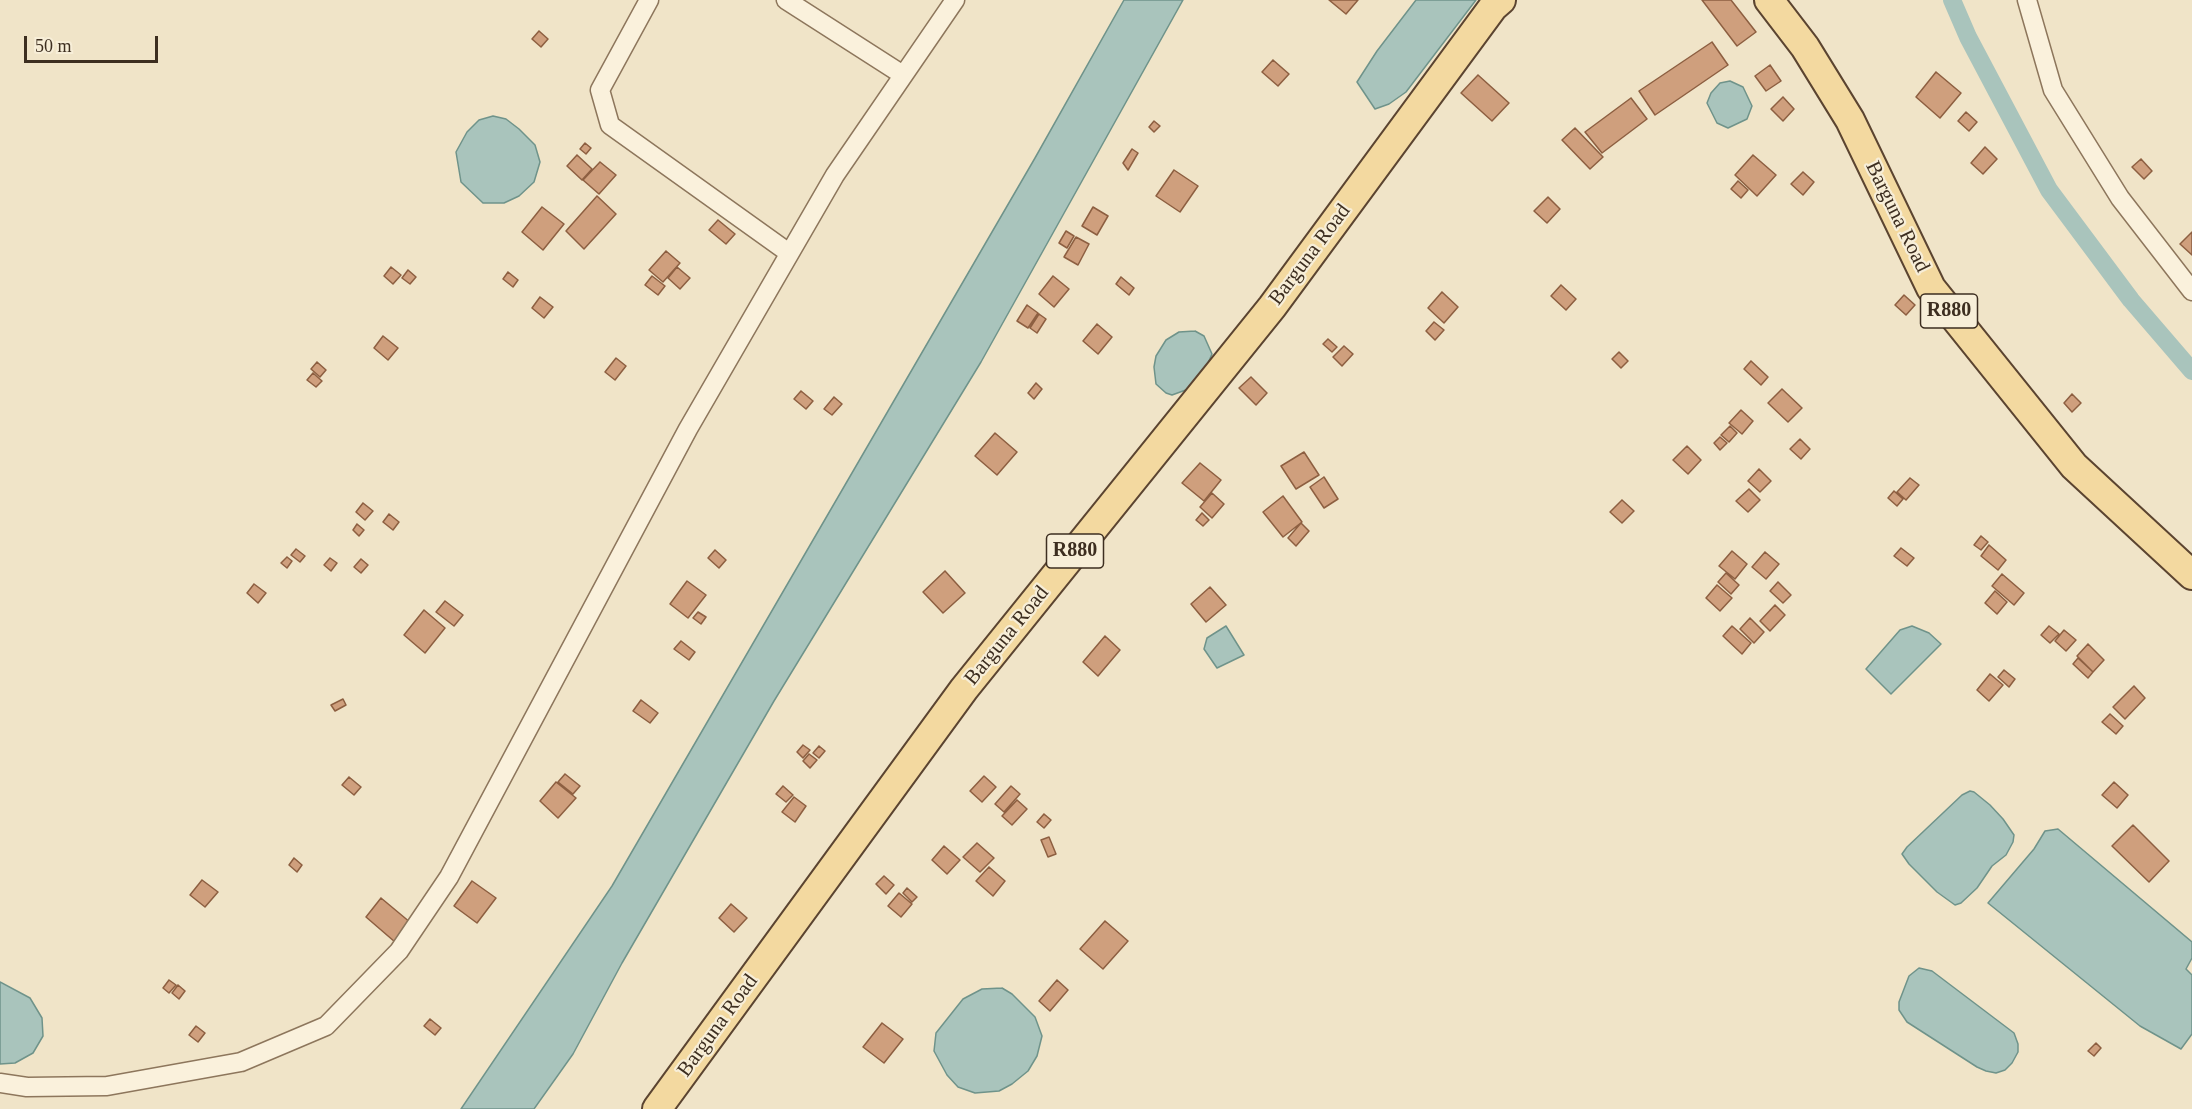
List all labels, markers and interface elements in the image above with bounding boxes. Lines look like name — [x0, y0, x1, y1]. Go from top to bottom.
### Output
scale bar — [27, 24, 160, 62]
text: 50 m — [35, 36, 72, 56]
street label: Barguna Road — [1859, 157, 1935, 277]
street label: Barguna Road — [1264, 199, 1356, 311]
road number: R880 — [1920, 294, 1978, 328]
road number: R880 — [1046, 534, 1104, 568]
street label: Barguna Road — [959, 581, 1055, 691]
street label: Barguna Road — [672, 970, 764, 1082]

